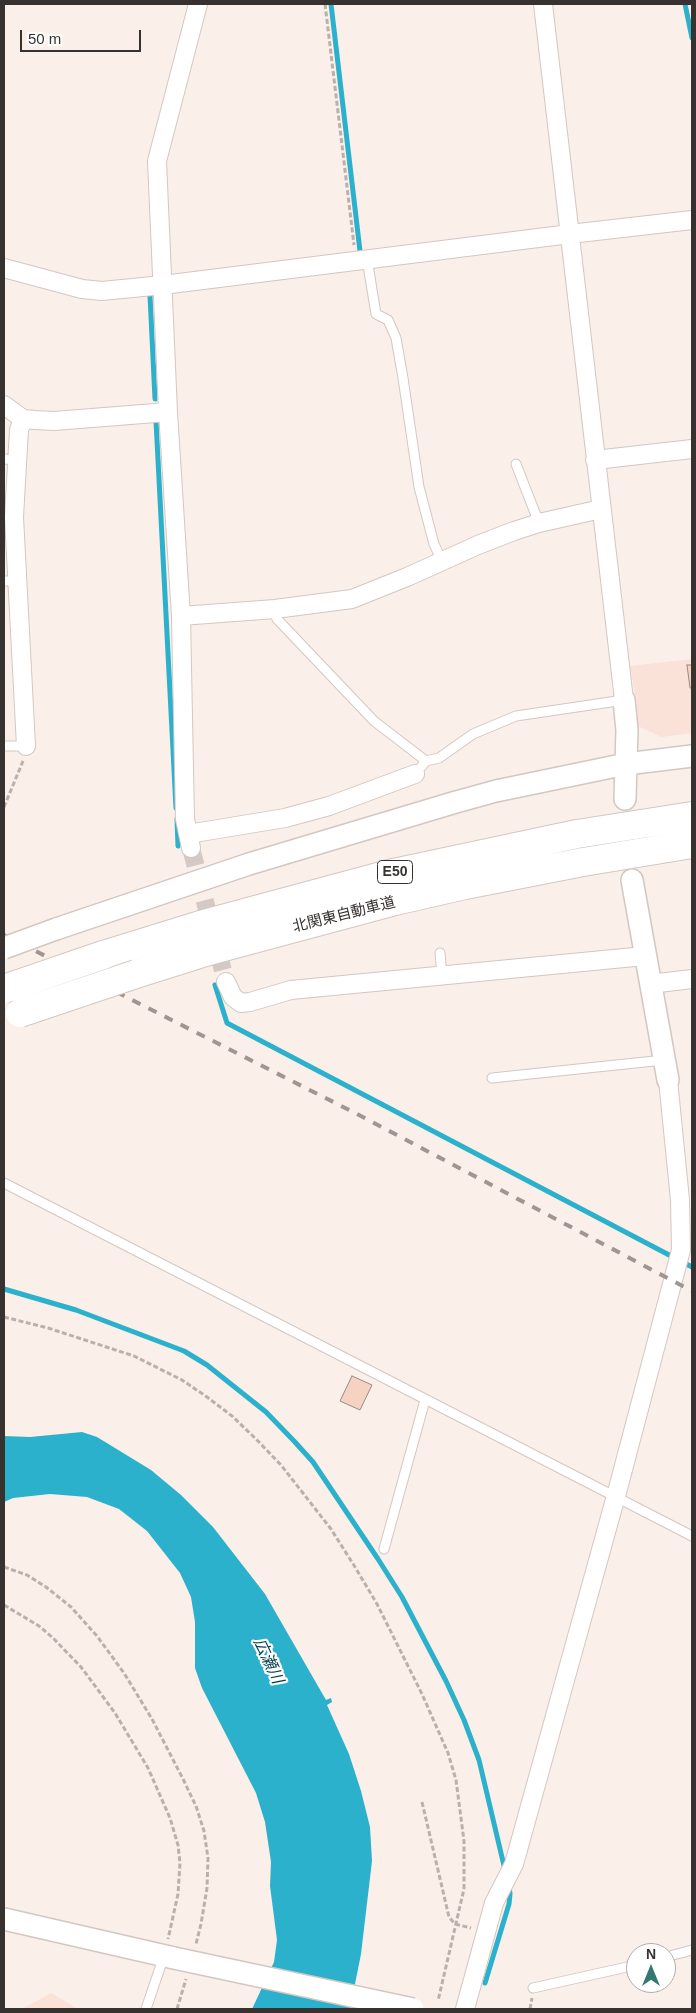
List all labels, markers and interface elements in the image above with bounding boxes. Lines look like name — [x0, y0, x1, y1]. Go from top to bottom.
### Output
scale bar — [22, 20, 144, 52]
text: 50 m — [28, 30, 61, 47]
road number: E50 — [378, 860, 412, 884]
street label: 北関東自動車道 — [291, 894, 397, 936]
water label: 広瀬川 — [249, 1635, 287, 1687]
north arrow — [626, 1943, 676, 1993]
text: N — [646, 1946, 656, 1962]

